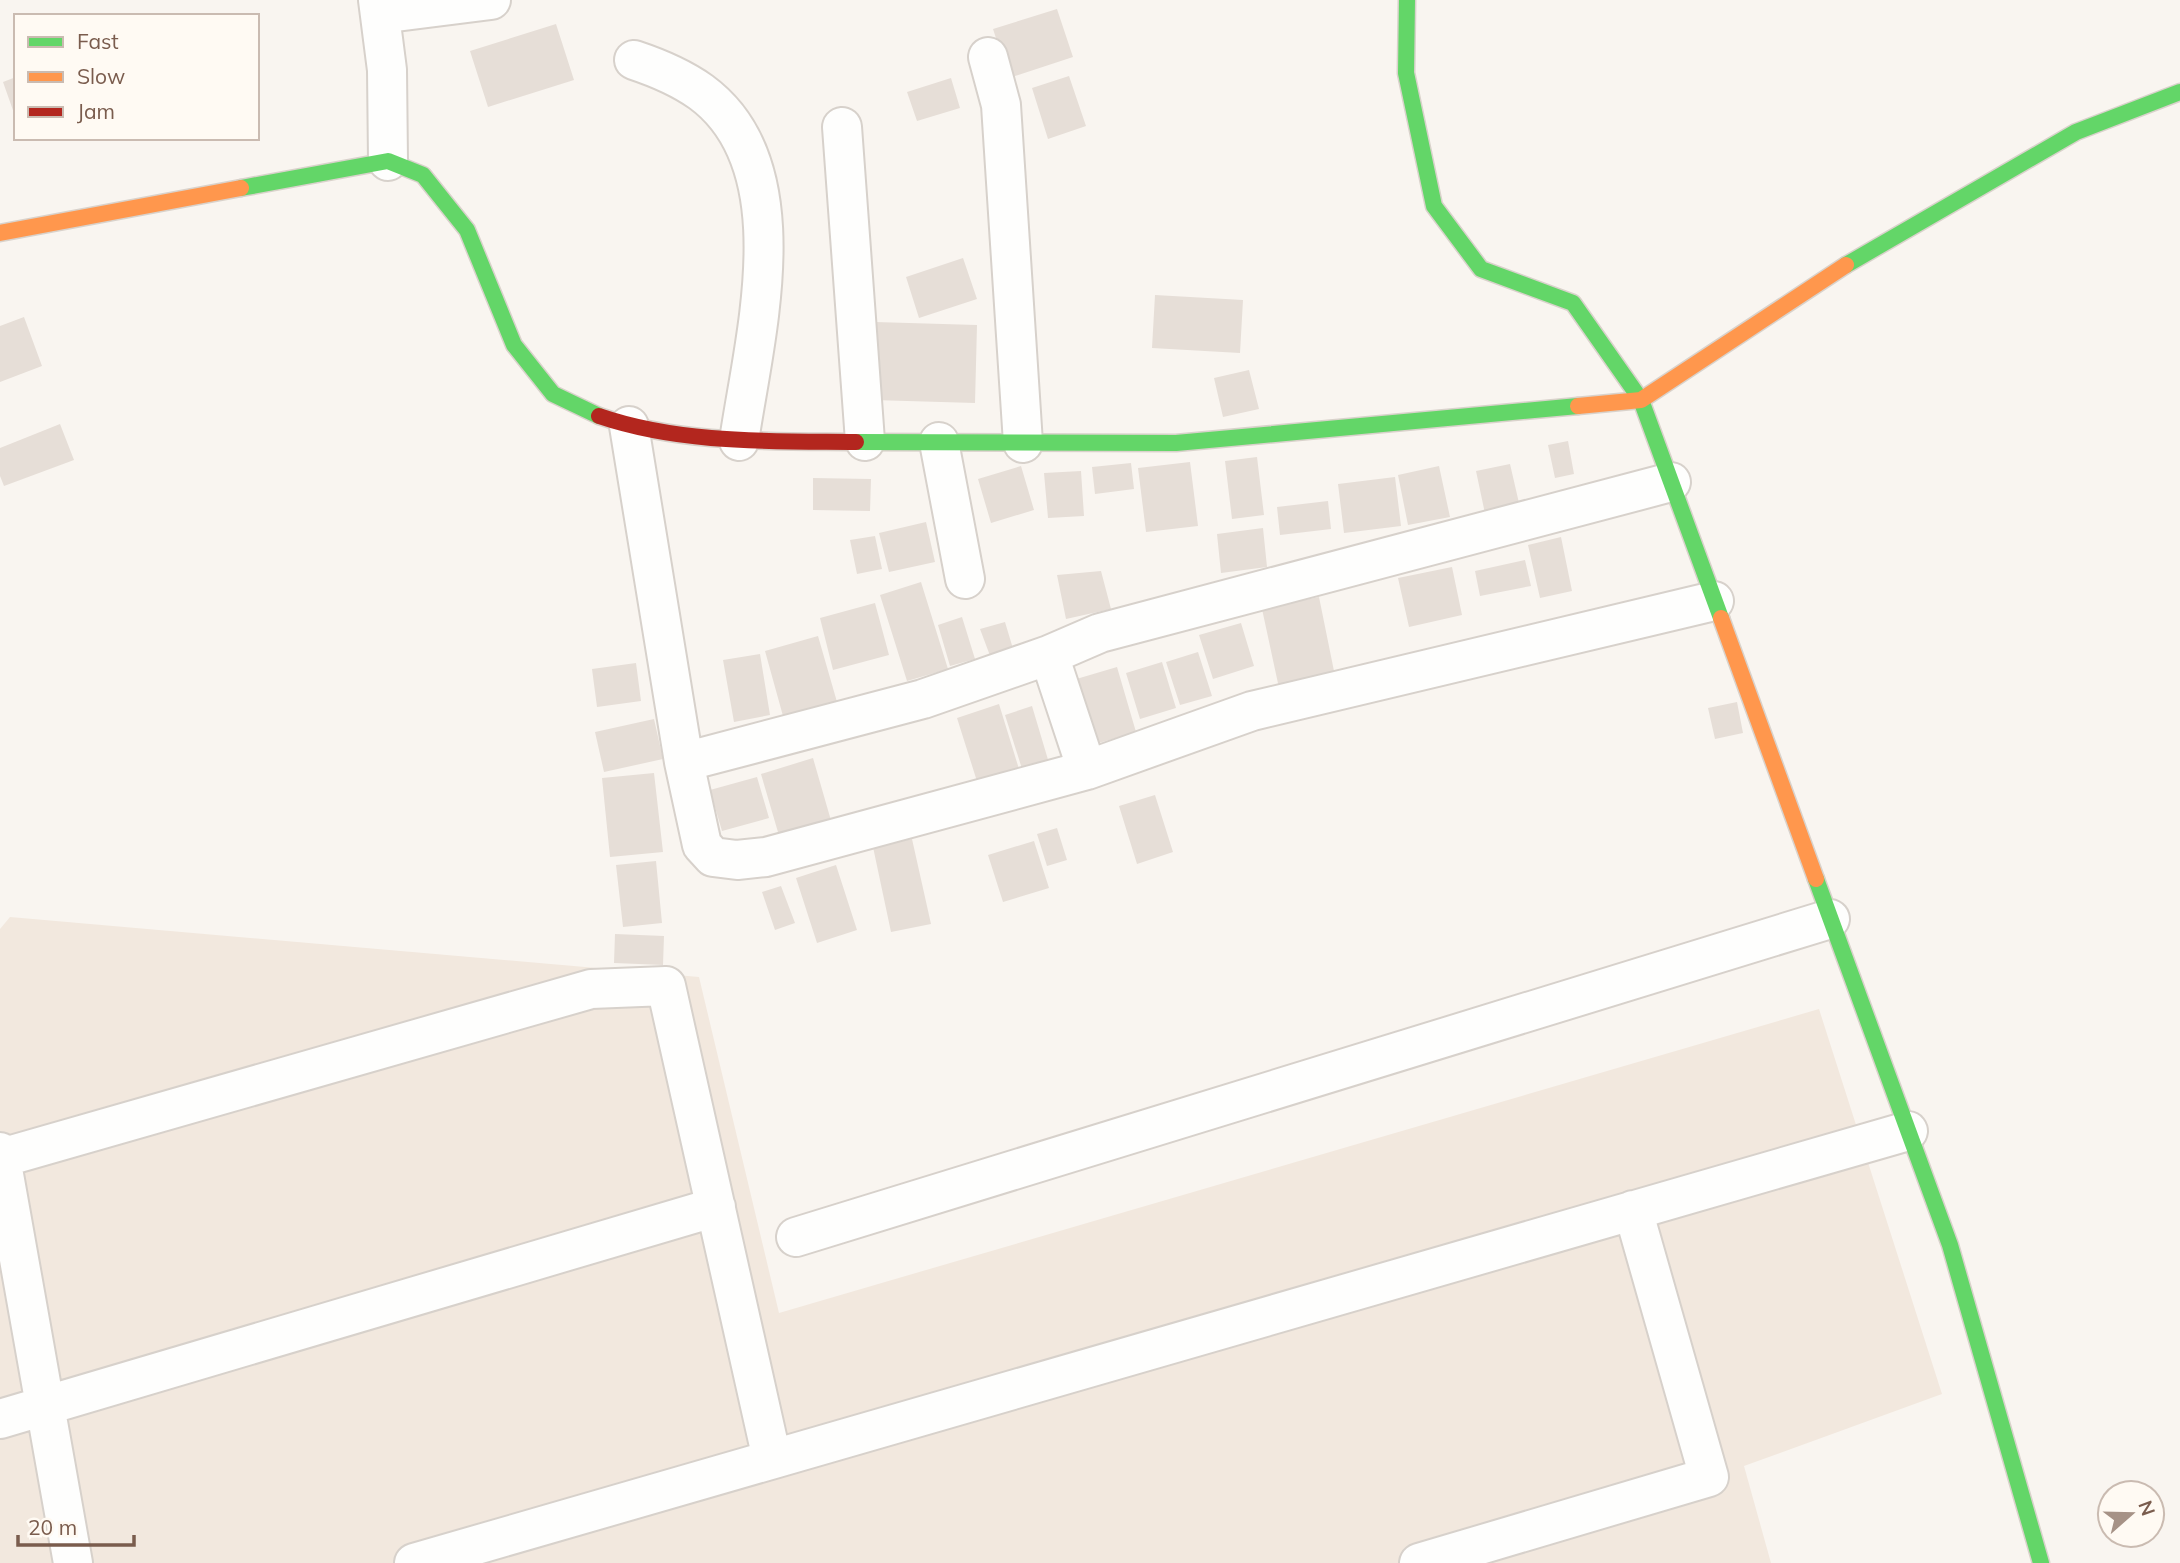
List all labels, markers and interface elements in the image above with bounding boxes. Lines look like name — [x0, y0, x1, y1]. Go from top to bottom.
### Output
legend — [14, 14, 259, 140]
text: Fast — [77, 28, 119, 54]
text: Slow — [77, 63, 125, 89]
text: Jam — [77, 98, 115, 124]
north arrow — [2096, 1479, 2166, 1549]
text: N — [2133, 1497, 2161, 1519]
scale bar — [18, 1504, 133, 1548]
text: 20 m — [28, 1514, 77, 1540]

